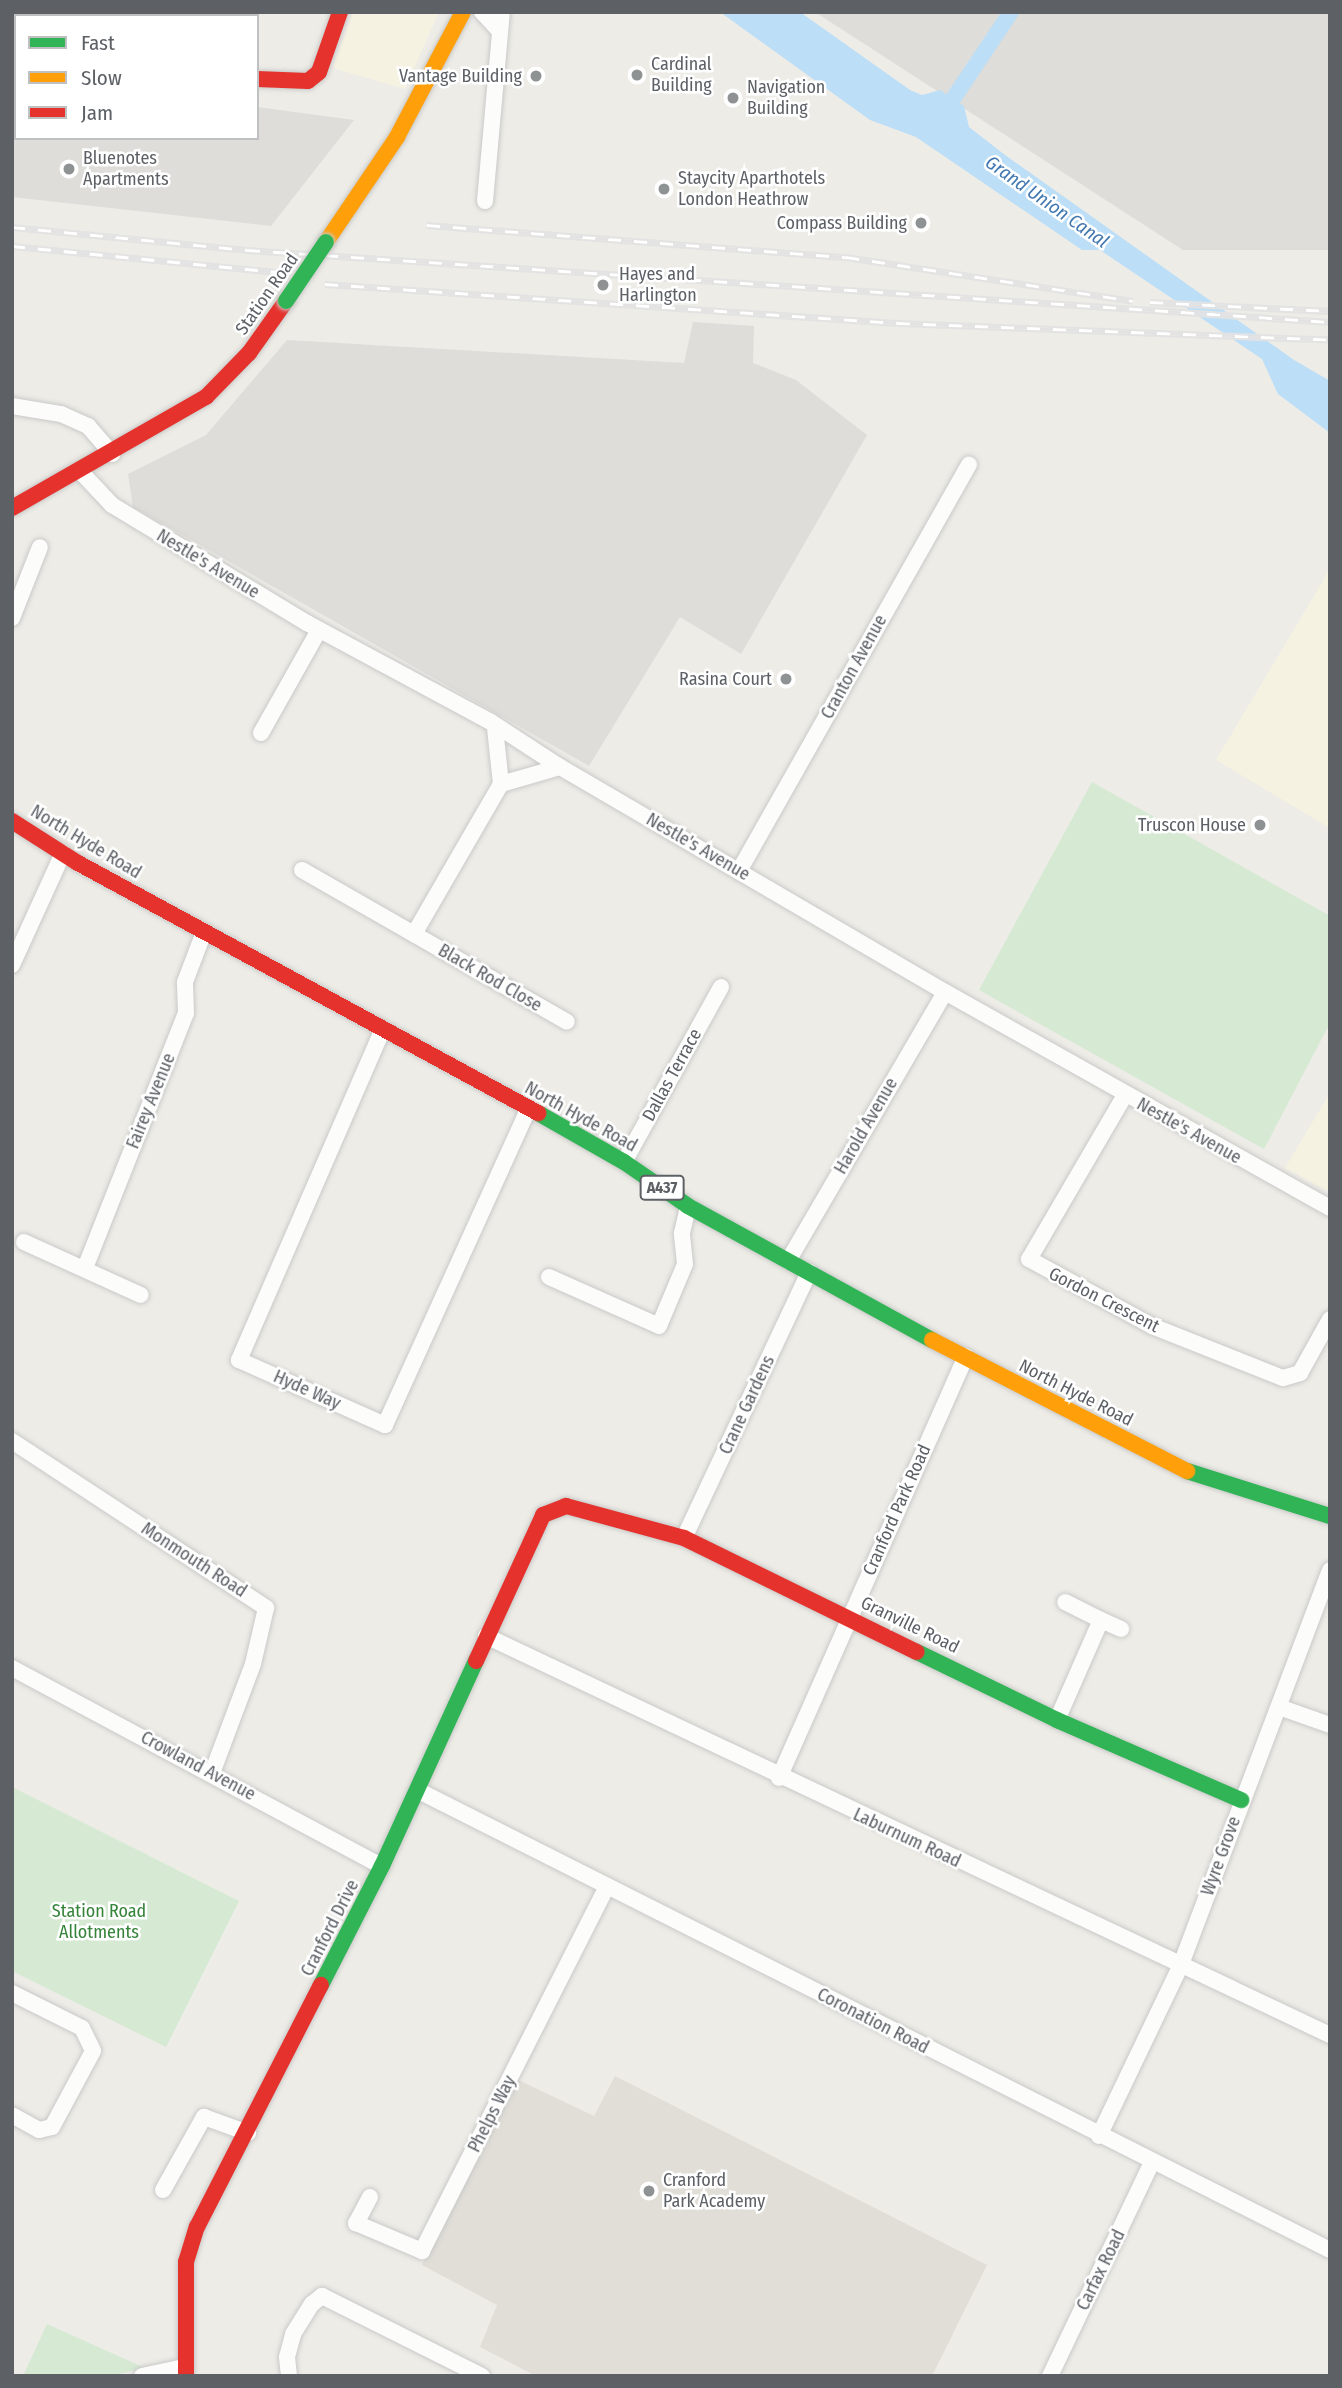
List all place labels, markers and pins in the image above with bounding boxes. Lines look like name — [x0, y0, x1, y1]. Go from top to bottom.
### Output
place label: Cardinal Building — [651, 54, 712, 96]
place label: Vantage Building — [399, 65, 522, 87]
marker: Cardinal Building — [629, 67, 645, 83]
marker: Vantage Building — [528, 68, 544, 84]
place label: Navigation Building — [747, 77, 825, 119]
marker: Navigation Building — [725, 90, 741, 106]
place label: Bluenotes Apartments — [83, 148, 169, 190]
marker: Bluenotes Apartments — [61, 161, 77, 177]
place label: Staycity Aparthotels London Heathrow — [678, 168, 825, 210]
marker: Staycity Aparthotels London Heathrow — [656, 181, 672, 197]
place label: Compass Building — [777, 212, 907, 234]
marker: Compass Building — [913, 215, 929, 231]
place label: Hayes and Harlington — [619, 264, 697, 306]
marker: Hayes and Harlington — [593, 275, 613, 295]
place label: Rasina Court — [679, 668, 772, 690]
marker: Rasina Court — [778, 671, 794, 687]
place label: Truscon House — [1138, 814, 1246, 836]
marker: Truscon House — [1252, 817, 1268, 833]
place label: Cranford Park Academy — [663, 2170, 765, 2212]
marker: Cranford Park Academy — [641, 2183, 657, 2199]

